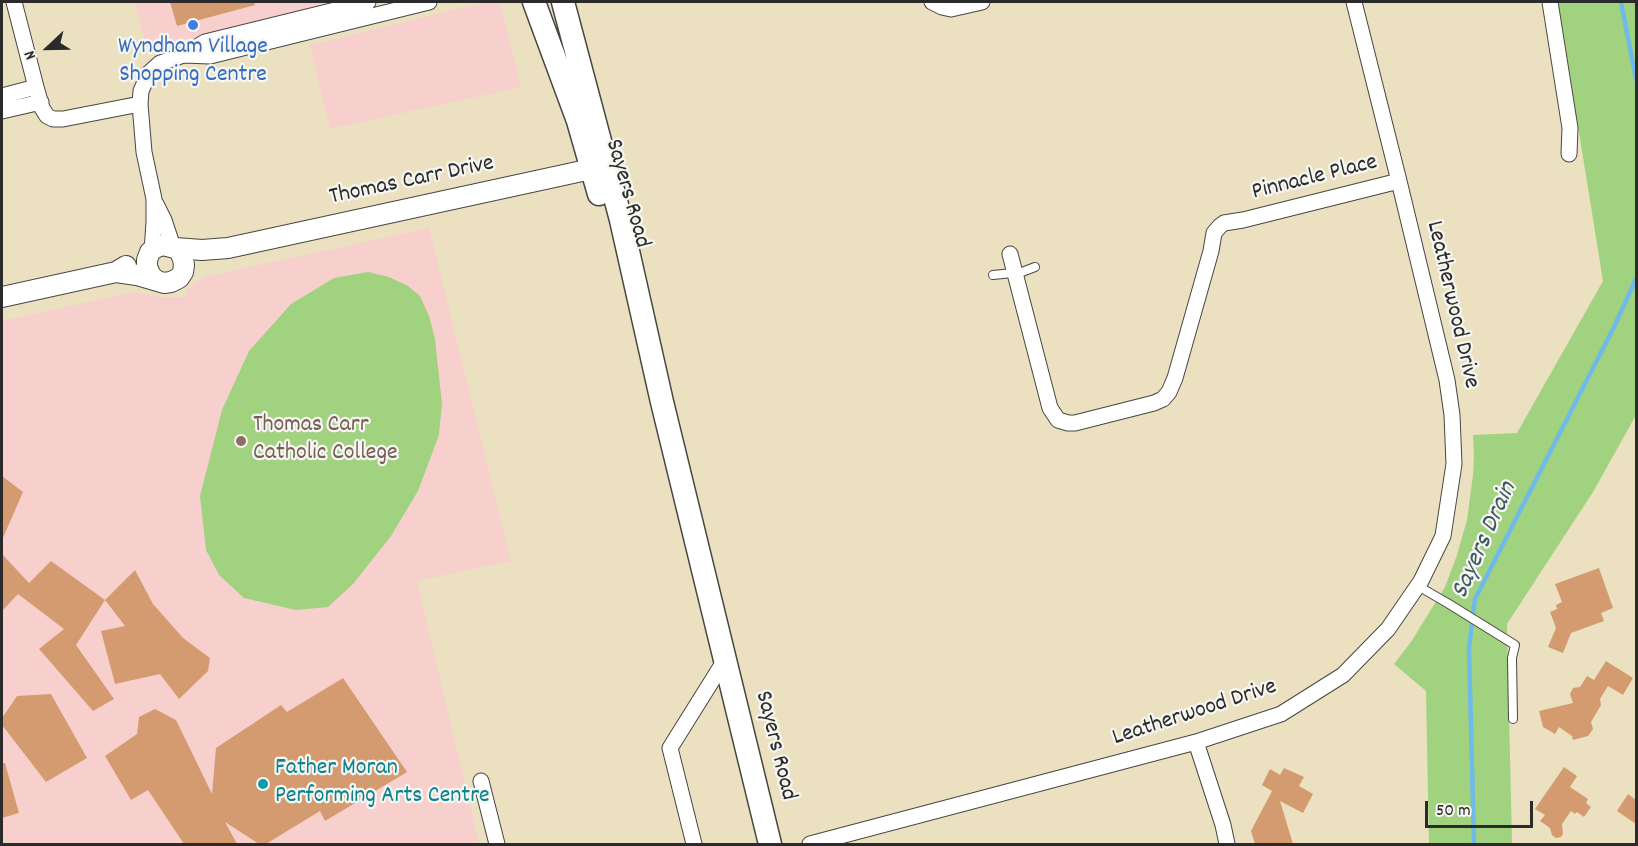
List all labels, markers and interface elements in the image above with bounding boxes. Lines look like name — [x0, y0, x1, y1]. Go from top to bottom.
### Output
north arrow — [18, 18, 78, 78]
marker: Wyndham Village Shopping Centre — [186, 18, 200, 32]
place label: Wyndham Village Shopping Centre — [118, 35, 268, 91]
text: N — [19, 47, 43, 63]
street label: Sayers Road — [597, 136, 655, 252]
street label: Pinnacle Place — [1249, 150, 1381, 208]
street label: Thomas Carr Drive — [327, 151, 497, 213]
street label: Leatherwood Drive — [1418, 219, 1484, 391]
place label: Thomas Carr Catholic College — [253, 413, 397, 469]
marker: Thomas Carr Catholic College — [234, 434, 248, 448]
water label: Sayers Drain — [1446, 478, 1526, 604]
street label: Leatherwood Drive — [1109, 674, 1281, 754]
street label: Sayers Road — [747, 688, 801, 804]
place label: Father Moran Performing Arts Centre — [275, 756, 490, 812]
marker: Father Moran Performing Arts Centre — [256, 777, 270, 791]
scale bar — [1428, 789, 1536, 827]
text: 50 m — [1436, 799, 1471, 824]

